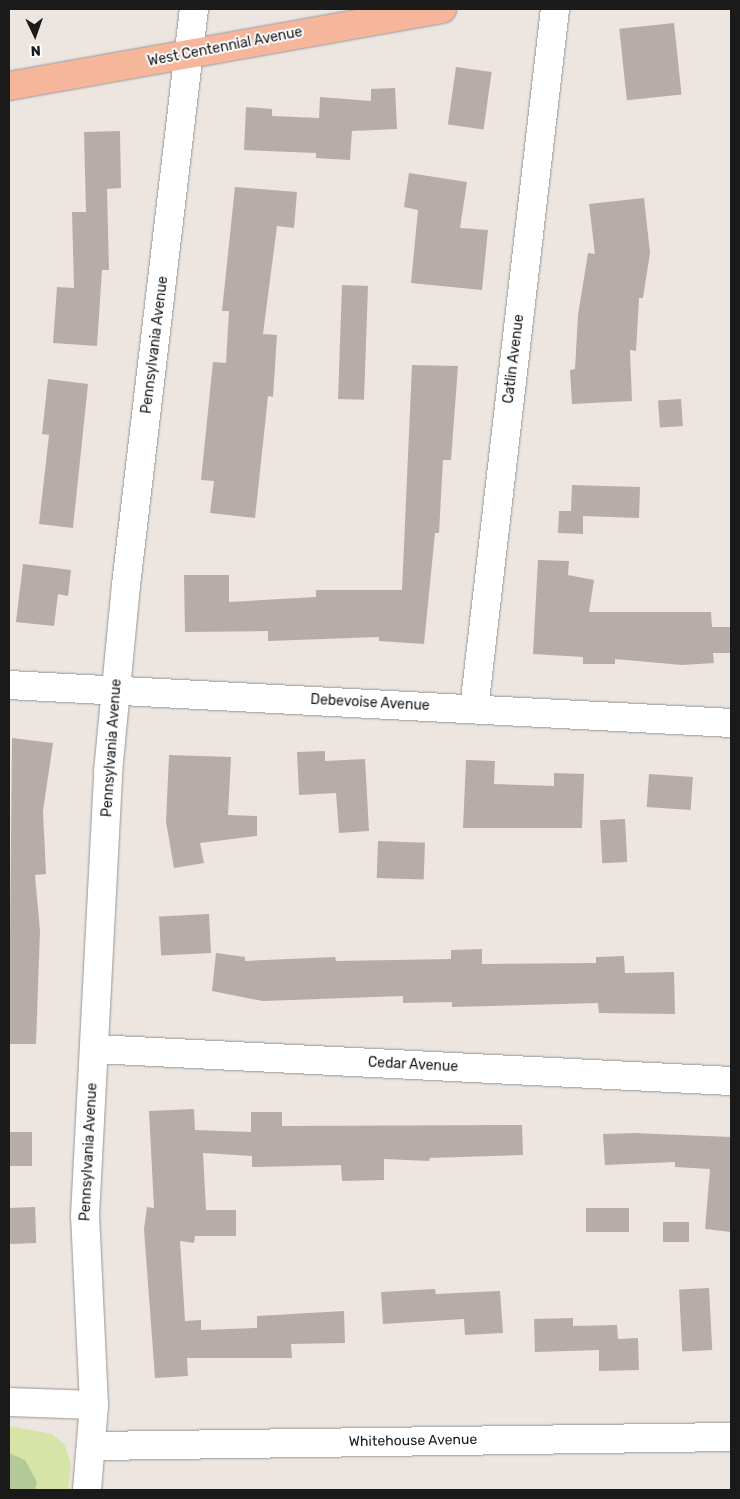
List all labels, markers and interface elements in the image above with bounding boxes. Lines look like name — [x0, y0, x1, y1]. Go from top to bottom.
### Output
north arrow — [10, 10, 60, 60]
street label: West Centennial Avenue — [146, 24, 304, 70]
text: N — [30, 42, 41, 59]
street label: Pennsylvania Avenue — [138, 275, 172, 415]
street label: Catlin Avenue — [500, 313, 528, 405]
street label: Pennsylvania Avenue — [99, 678, 125, 818]
street label: Debevoise Avenue — [310, 691, 430, 715]
street label: Cedar Avenue — [367, 1054, 459, 1076]
street label: Pennsylvania Avenue — [77, 1082, 101, 1222]
street label: Whitehouse Avenue — [348, 1431, 478, 1451]

